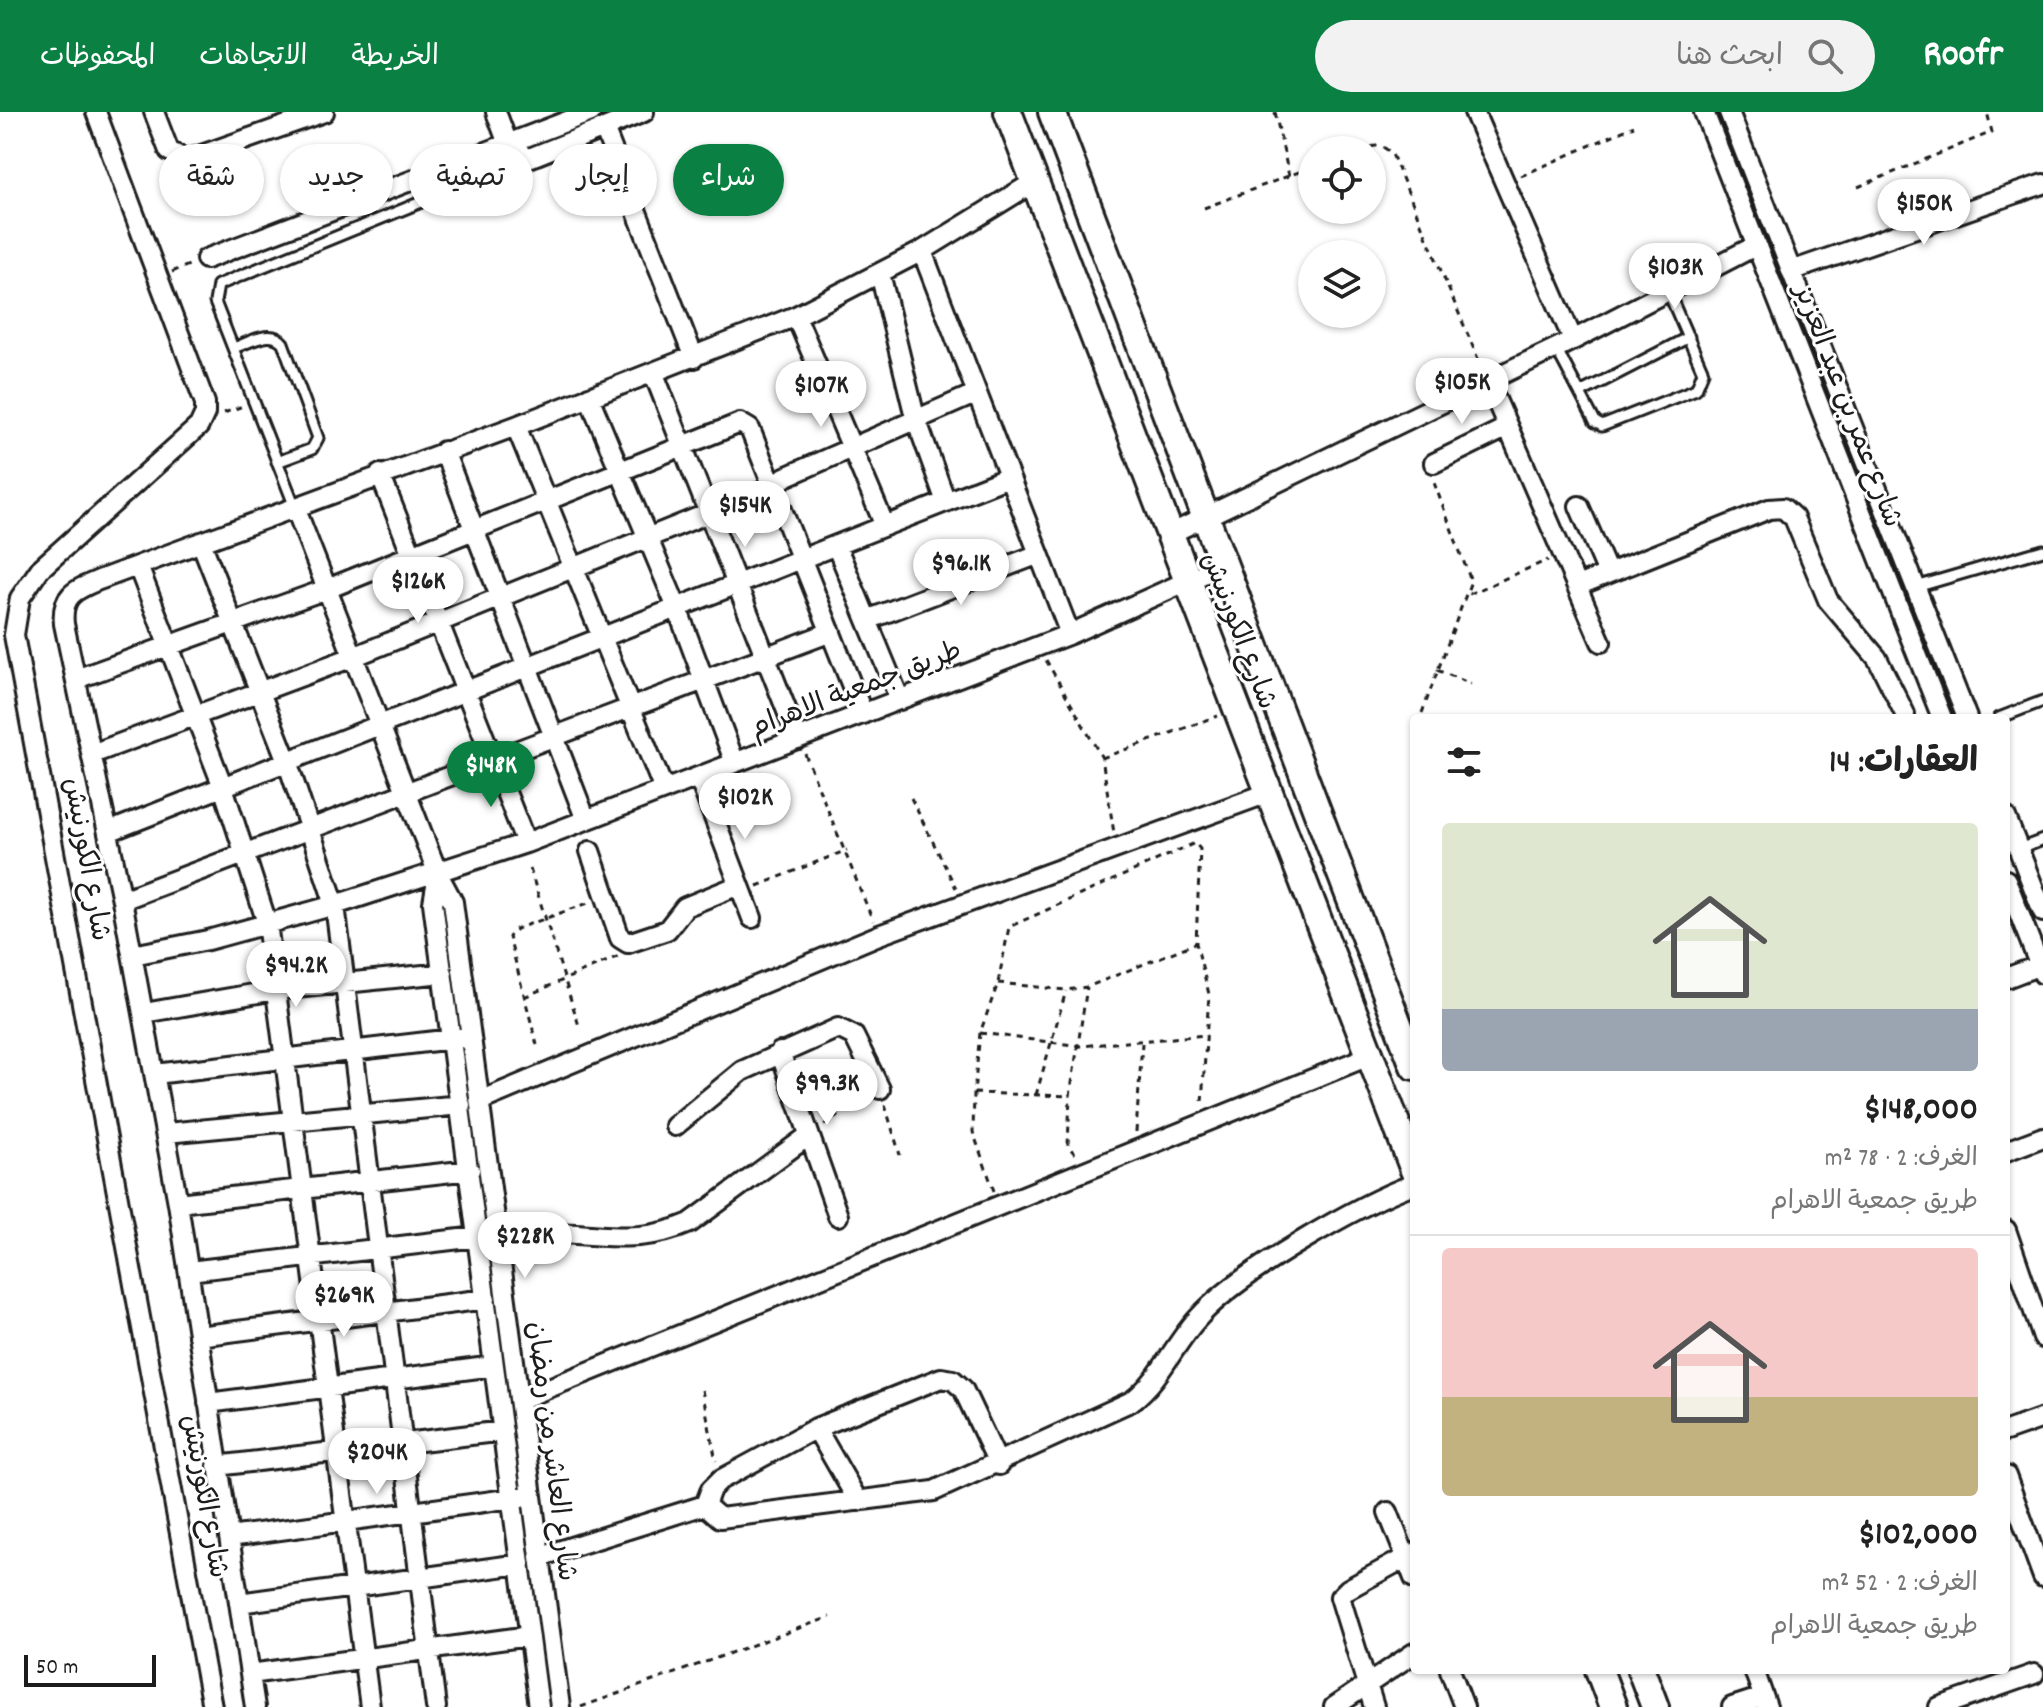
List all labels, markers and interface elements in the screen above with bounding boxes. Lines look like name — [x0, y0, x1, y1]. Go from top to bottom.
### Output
search box — [1315, 20, 1875, 92]
text: Roofr — [1923, 29, 2003, 84]
icon: search — [1803, 34, 1847, 78]
text: ابحث هنا — [1676, 37, 1783, 80]
text: المحفوظات — [40, 39, 155, 79]
text: الاتجاهات — [199, 39, 307, 79]
text: الخريطة — [351, 39, 439, 79]
map controls — [1298, 136, 1386, 328]
button: locate — [1298, 136, 1386, 224]
chip: شقة — [159, 144, 264, 216]
chip: جديد — [280, 144, 393, 216]
chip: تصفية — [409, 144, 533, 216]
chip: إيجار — [549, 144, 657, 216]
chip: شراء — [673, 144, 784, 216]
pin: $150K — [1868, 179, 1980, 247]
text: $150K — [1895, 186, 1953, 223]
button: layers — [1298, 240, 1386, 328]
pin: $103K — [1619, 243, 1731, 311]
text: $103K — [1647, 250, 1703, 287]
street label: شارع عمر بن عبد العزيز — [1780, 277, 1910, 534]
pin: $105K — [1406, 358, 1518, 426]
pin: $107K — [765, 361, 877, 429]
text: $105K — [1433, 365, 1491, 402]
text: $107K — [793, 368, 849, 405]
pin: $154K — [689, 481, 801, 549]
text: $154K — [718, 488, 772, 525]
pin: $96.1K — [896, 539, 1026, 607]
text: $96.1K — [931, 546, 991, 583]
street label: شارع الكورنيش — [1188, 547, 1285, 716]
pin: $126K — [362, 557, 474, 625]
text: $126K — [391, 564, 446, 601]
street label: طريق جمعية الاهرام — [745, 633, 968, 750]
icon: filters — [1442, 740, 1486, 784]
text: العقارات: 14 — [1829, 740, 1978, 789]
pin: $148K — [435, 741, 547, 809]
text: $148K — [465, 748, 517, 785]
pin: $102K — [689, 773, 801, 841]
street label: شارع الكورنيش — [50, 775, 118, 945]
text: $102K — [717, 780, 773, 817]
icon: home — [1638, 875, 1782, 1019]
pin: $94.2K — [231, 941, 361, 1009]
text: $94.2K — [264, 948, 328, 985]
pin: $99.3K — [762, 1059, 892, 1127]
text: $99.3K — [795, 1066, 859, 1103]
text: $148,000 — [1864, 1087, 1978, 1136]
text: الغرف: 2 · 78 m² — [1825, 1141, 1978, 1178]
text: طريق جمعية الاهرام — [1770, 1184, 1978, 1221]
pin: $228K — [469, 1212, 581, 1280]
text: $228K — [496, 1219, 554, 1256]
pin: $269K — [288, 1271, 400, 1339]
text: $269K — [313, 1278, 375, 1315]
icon: home — [1638, 1300, 1782, 1444]
street label: شارع العاشر من رمضان — [513, 1319, 585, 1584]
street label: شارع الكورنيش — [168, 1412, 236, 1582]
pin: $204K — [321, 1428, 433, 1496]
text: $204K — [346, 1435, 408, 1472]
text: $102,000 — [1858, 1512, 1978, 1561]
text: الغرف: 2 · 52 m² — [1822, 1566, 1978, 1603]
text: طريق جمعية الاهرام — [1770, 1609, 1978, 1646]
scale bar — [24, 1651, 156, 1687]
text: 50 m — [36, 1653, 78, 1684]

